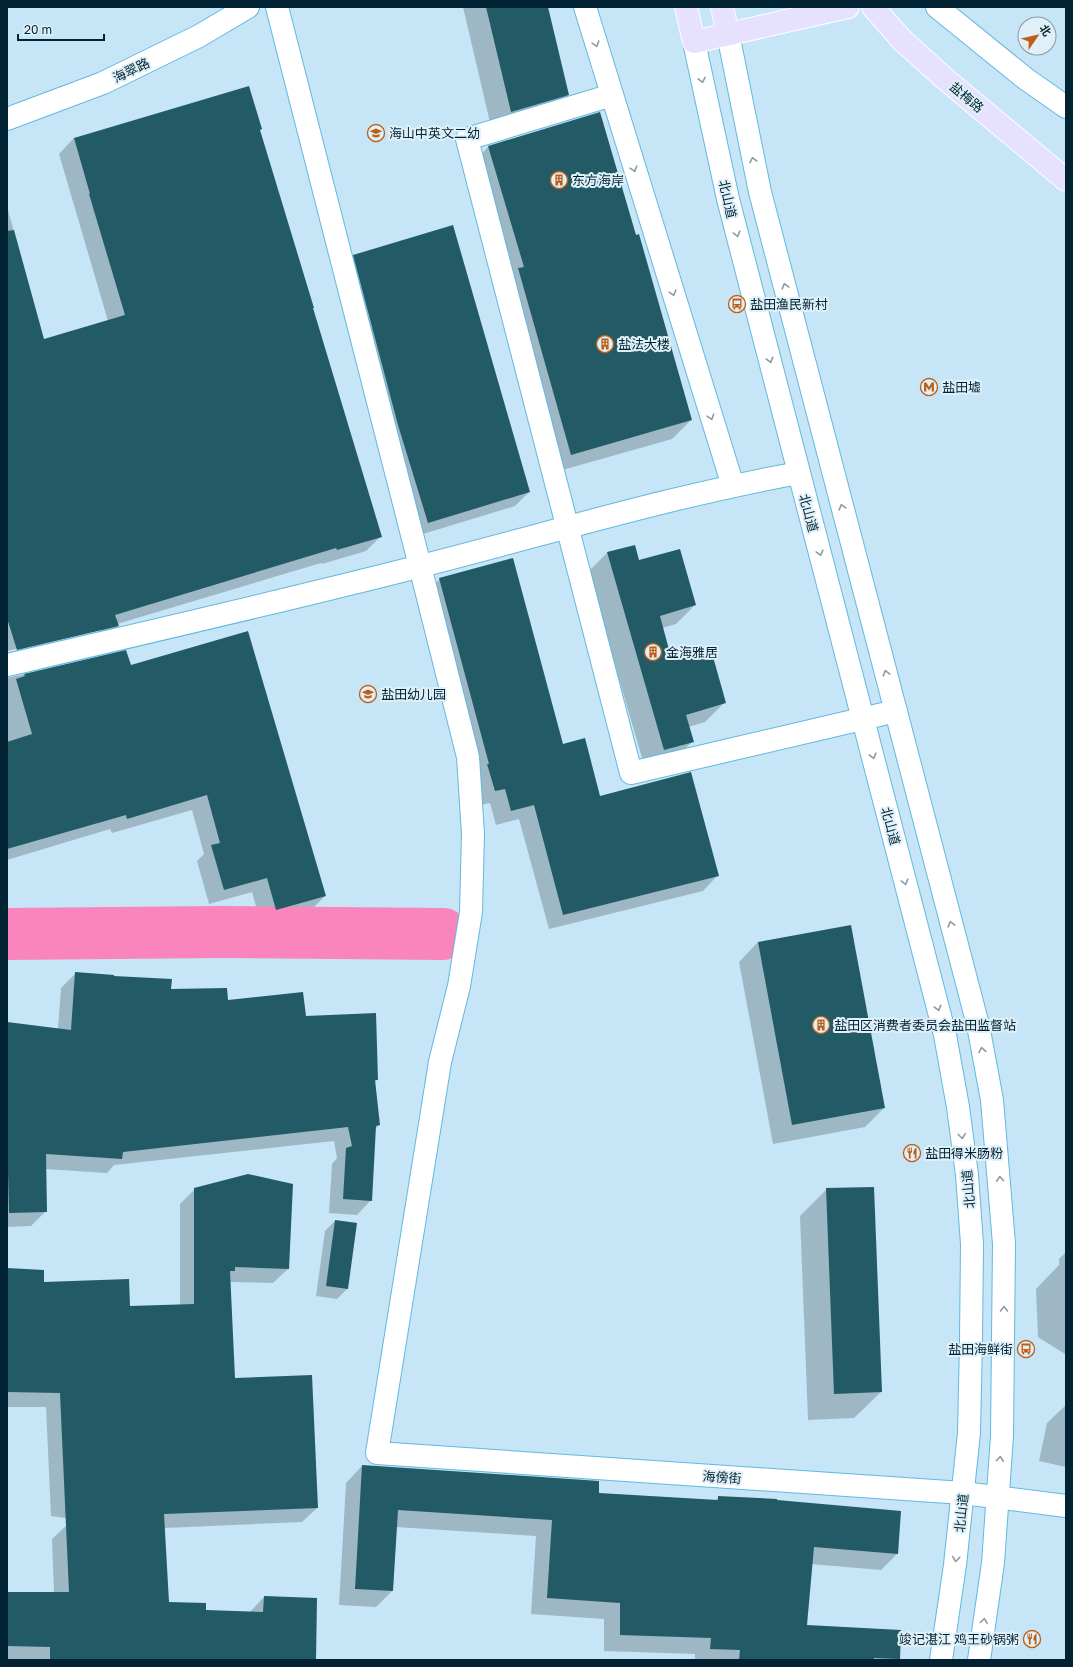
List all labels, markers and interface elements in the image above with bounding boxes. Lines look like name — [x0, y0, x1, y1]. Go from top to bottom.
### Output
scale bar — [18, 16, 104, 42]
north arrow — [1017, 16, 1057, 56]
text: 20 m — [24, 22, 52, 37]
text: 北 — [1037, 22, 1054, 38]
one-way arrow — [591, 41, 600, 48]
street label: 海翠路 — [110, 54, 152, 86]
one-way arrow — [697, 77, 705, 83]
street label: 盐梅路 — [947, 78, 987, 116]
school or university icon: 海山中英文二幼 — [366, 123, 386, 143]
place label: 海山中英文二幼 — [389, 125, 480, 141]
one-way arrow — [750, 157, 758, 163]
one-way arrow — [630, 165, 638, 172]
building icon: 东方海岸 — [549, 170, 569, 190]
place label: 东方海岸 — [572, 172, 624, 188]
street label: 北山道 — [716, 178, 740, 220]
one-way arrow — [732, 230, 741, 237]
one-way arrow — [781, 283, 789, 290]
one-way arrow — [668, 289, 677, 296]
bus stop icon: 盐田渔民新村 — [727, 294, 747, 314]
place label: 盐田渔民新村 — [750, 296, 828, 312]
building icon: 盐法大楼 — [595, 334, 615, 354]
place label: 盐法大楼 — [618, 336, 670, 352]
one-way arrow — [765, 357, 773, 363]
metro station icon: 盐田墟 — [919, 377, 939, 397]
place label: 盐田墟 — [942, 379, 981, 395]
one-way arrow — [706, 413, 715, 420]
street label: 北山道 — [796, 492, 822, 534]
one-way arrow — [838, 504, 847, 511]
one-way arrow — [815, 550, 824, 557]
building icon: 金海雅居 — [643, 642, 663, 662]
place label: 金海雅居 — [666, 644, 718, 660]
one-way arrow — [882, 670, 890, 677]
school or university icon: 盐田幼儿园 — [358, 684, 378, 704]
place label: 盐田幼儿园 — [381, 686, 446, 702]
one-way arrow — [868, 753, 876, 760]
street label: 北山道 — [878, 805, 904, 847]
one-way arrow — [901, 879, 909, 885]
one-way arrow — [947, 921, 956, 928]
one-way arrow — [934, 1005, 942, 1011]
building icon: 盐田区消费者委员会盐田监督站 — [811, 1015, 831, 1035]
place label: 盐田区消费者委员会盐田监督站 — [834, 1017, 1016, 1033]
one-way arrow — [979, 1047, 987, 1053]
one-way arrow — [957, 1133, 966, 1139]
restaurant icon: 盐田得米肠粉 — [902, 1143, 922, 1163]
place label: 盐田得米肠粉 — [925, 1145, 1003, 1161]
street label: 北山道 — [958, 1169, 978, 1209]
one-way arrow — [995, 1176, 1004, 1182]
one-way arrow — [1000, 1306, 1008, 1312]
bus stop icon: 盐田海鲜街 — [1016, 1339, 1036, 1359]
place label: 盐田海鲜街 — [948, 1341, 1013, 1357]
one-way arrow — [996, 1456, 1005, 1462]
street label: 海傍街 — [702, 1468, 742, 1486]
street label: 北山道 — [951, 1493, 971, 1533]
one-way arrow — [952, 1556, 961, 1562]
one-way arrow — [979, 1618, 988, 1624]
restaurant icon: 竣记湛江 鸡王砂锅粥 — [1022, 1629, 1042, 1649]
place label: 竣记湛江 鸡王砂锅粥 — [899, 1631, 1019, 1647]

